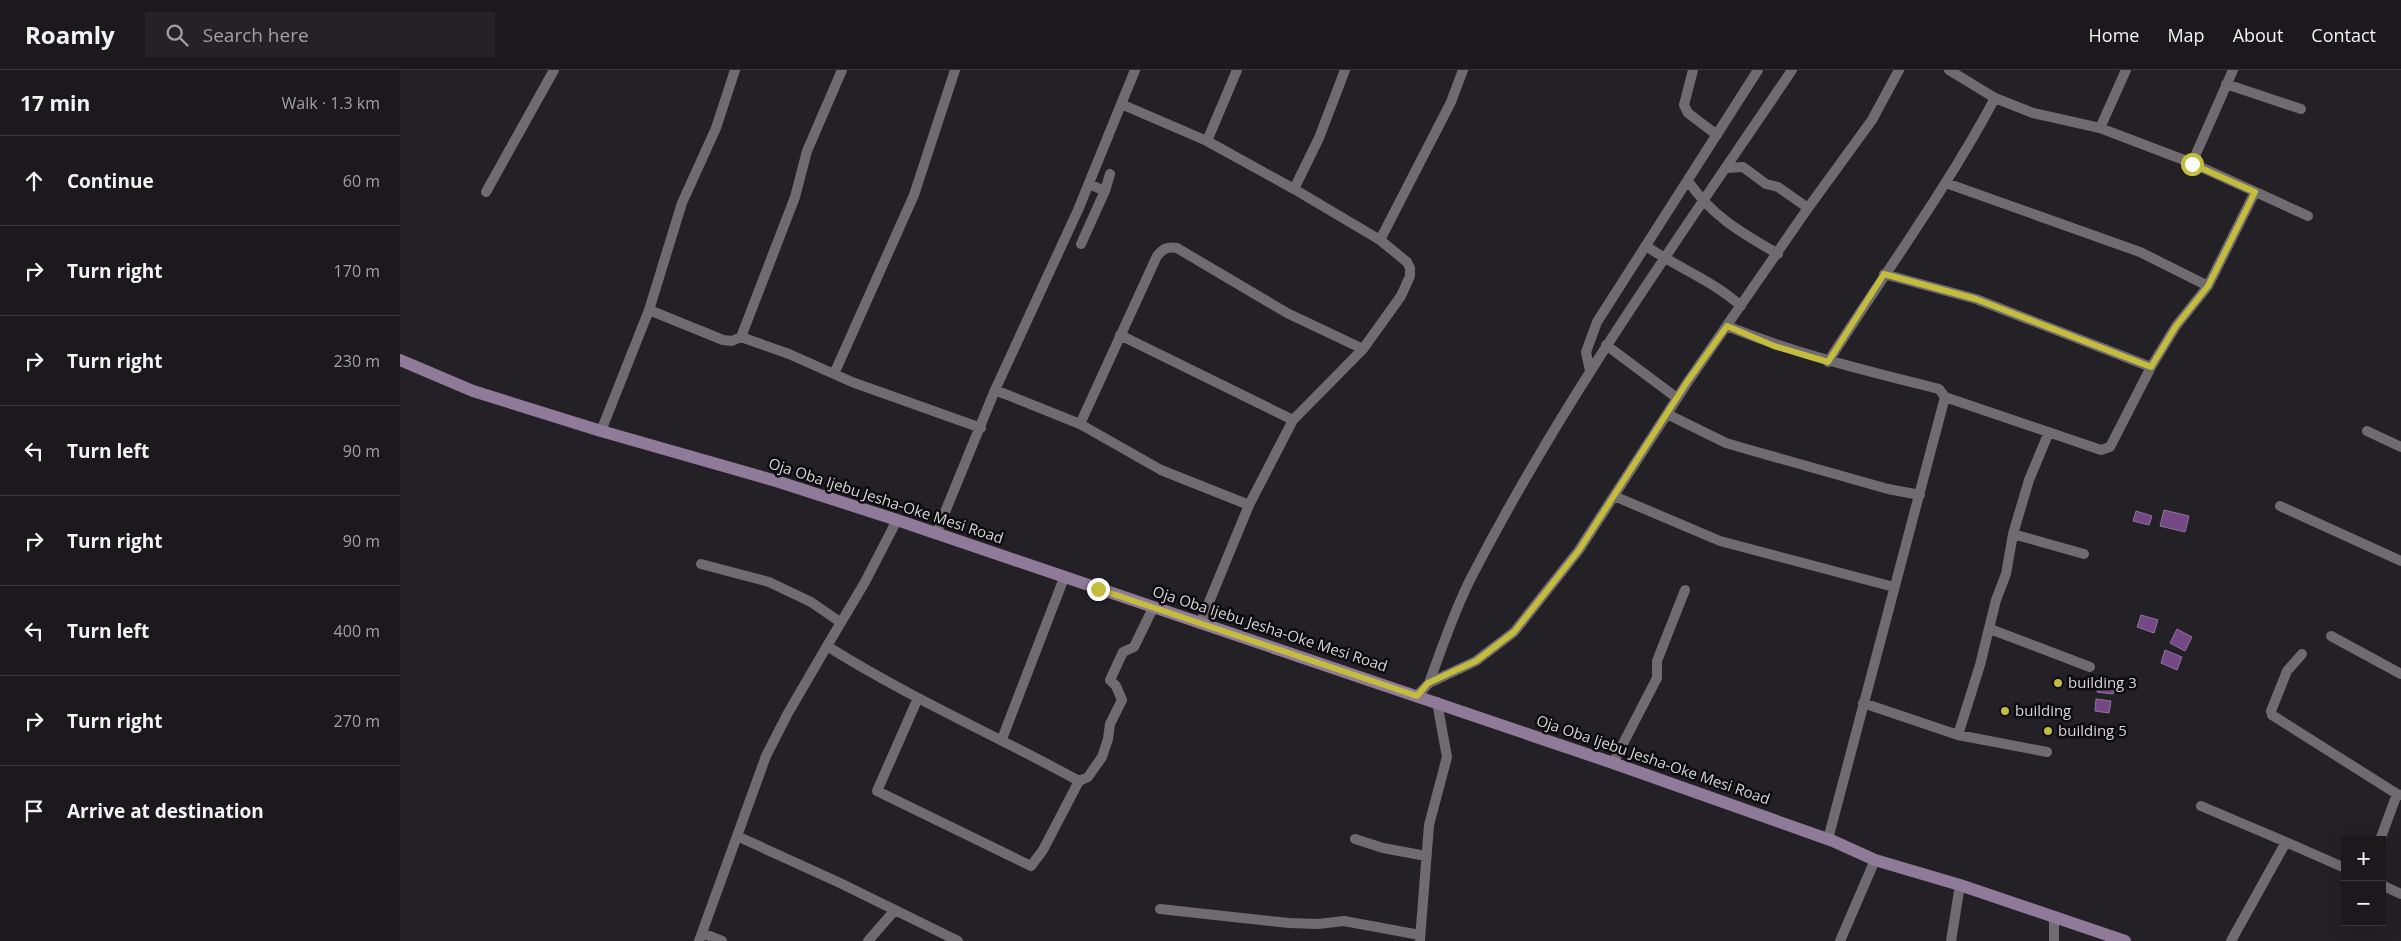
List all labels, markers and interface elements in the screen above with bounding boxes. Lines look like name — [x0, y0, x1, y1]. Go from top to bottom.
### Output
search box — [145, 12, 495, 57]
text: Roamly — [25, 18, 115, 51]
icon: search — [163, 21, 191, 49]
text: Search here — [203, 22, 309, 48]
text: Home — [2089, 23, 2139, 47]
text: Map — [2167, 23, 2205, 47]
text: About — [2233, 23, 2283, 47]
text: Contact — [2311, 23, 2376, 47]
text: 17 min — [20, 89, 90, 117]
text: Walk · 1.3 km — [282, 92, 380, 114]
route start — [2181, 153, 2204, 176]
icon: ahead — [20, 167, 48, 195]
text: Continue — [67, 168, 154, 194]
text: 60 m — [343, 170, 380, 192]
icon: right — [20, 257, 48, 285]
text: Turn right — [67, 258, 162, 284]
text: 170 m — [334, 260, 380, 282]
icon: right — [20, 347, 48, 375]
text: Turn right — [67, 348, 162, 374]
text: 230 m — [334, 350, 380, 372]
icon: left — [20, 437, 48, 465]
text: Turn left — [67, 438, 149, 464]
text: 90 m — [343, 440, 380, 462]
street label: Oja Oba Ijebu Jesha-Oke Mesi Road — [766, 453, 1006, 548]
icon: right — [20, 527, 48, 555]
text: Turn right — [67, 528, 162, 554]
text: 90 m — [343, 530, 380, 552]
route end — [1087, 578, 1110, 601]
street label: Oja Oba Ijebu Jesha-Oke Mesi Road — [1150, 581, 1390, 676]
icon: left — [20, 617, 48, 645]
text: Turn left — [67, 618, 149, 644]
text: 400 m — [334, 620, 380, 642]
place label: building 3 — [2068, 672, 2137, 692]
marker: building 3 — [2052, 677, 2064, 689]
place label: building — [2015, 700, 2071, 720]
marker: building — [1999, 705, 2011, 717]
icon: right — [20, 707, 48, 735]
text: Turn right — [67, 708, 162, 734]
text: 270 m — [334, 710, 380, 732]
street label: Oja Oba Ijebu Jesha-Oke Mesi Road — [1534, 710, 1773, 809]
place label: building 5 — [2058, 720, 2127, 740]
marker: building 5 — [2042, 725, 2054, 737]
icon: arrive — [20, 797, 48, 825]
text: Arrive at destination — [67, 798, 264, 824]
map controls — [2341, 836, 2386, 926]
button: + — [2341, 836, 2386, 881]
button: − — [2341, 881, 2386, 926]

